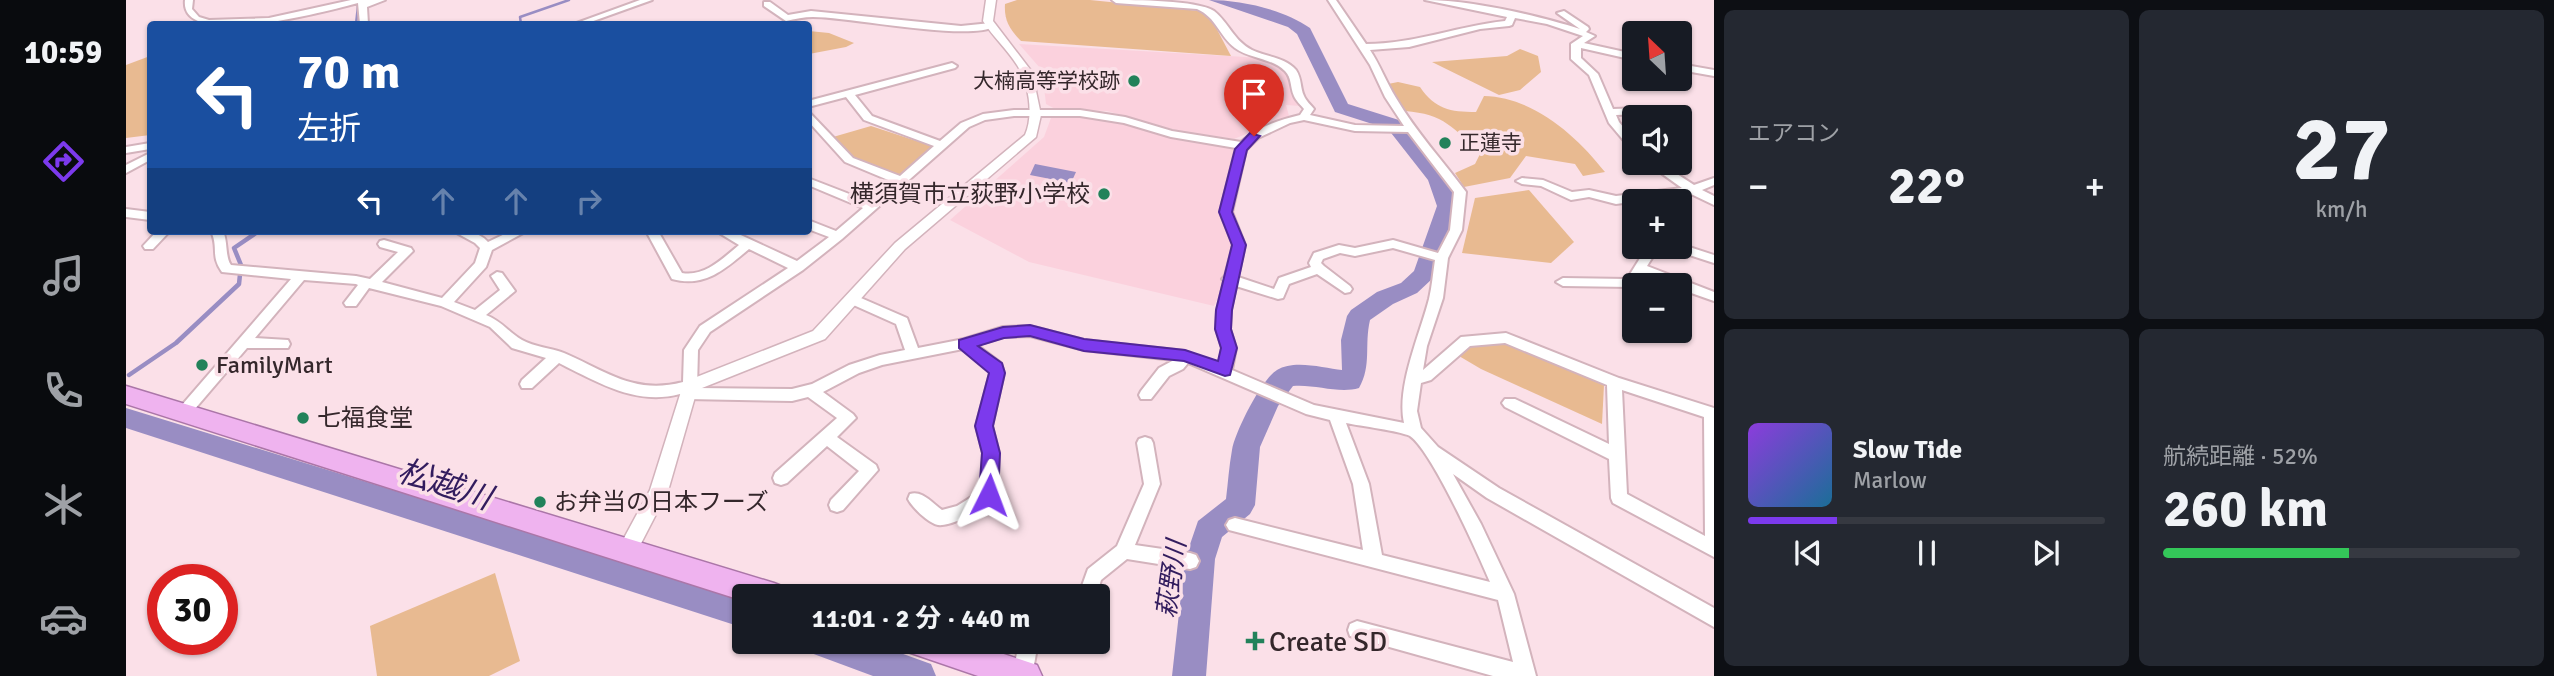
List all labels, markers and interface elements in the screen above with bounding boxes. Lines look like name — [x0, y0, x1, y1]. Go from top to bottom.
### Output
north arrow — [1622, 21, 1692, 91]
map controls — [1622, 21, 1692, 343]
text: 10:59 — [24, 33, 102, 72]
text: 70 m — [297, 42, 400, 102]
icon: left — [182, 49, 273, 140]
pin — [1224, 64, 1284, 136]
place label: 大楠高等学校跡 — [973, 68, 1120, 94]
marker: 大楠高等学校跡 — [1126, 73, 1142, 89]
icon: arrive — [1235, 75, 1273, 113]
text: 27 — [2292, 93, 2391, 206]
button: sound — [1622, 105, 1692, 175]
text: 左折 — [297, 109, 361, 148]
text: エアコン — [1748, 119, 1840, 148]
place label: 正蓮寺 — [1459, 130, 1522, 156]
marker: 正蓮寺 — [1437, 135, 1453, 151]
icon: directions — [39, 137, 88, 186]
text: 22° — [1888, 154, 1965, 218]
text: − — [1748, 163, 1769, 210]
text: + — [2084, 163, 2105, 210]
place label: 横須賀市立荻野小学校 — [850, 179, 1090, 209]
icon: left — [351, 182, 389, 220]
icon: ahead — [424, 182, 462, 220]
icon: ahead — [497, 182, 535, 220]
icon: right — [570, 182, 608, 220]
marker: 横須賀市立荻野小学校 — [1096, 186, 1112, 202]
button: + — [1622, 189, 1692, 259]
text: km/h — [2315, 195, 2368, 224]
icon: music — [39, 251, 88, 300]
button: − — [1622, 273, 1692, 343]
place label: FamilyMart — [216, 350, 333, 380]
marker: FamilyMart — [194, 357, 210, 373]
icon: phone — [39, 366, 88, 415]
place label: 七福食堂 — [317, 403, 413, 433]
marker: 七福食堂 — [295, 410, 311, 426]
text: Slow Tide — [1853, 434, 1962, 466]
text: 航続距離 · 52% — [2163, 442, 2318, 471]
water label: 松越川 — [393, 451, 499, 519]
position arrow — [952, 458, 1026, 532]
text: Marlow — [1853, 466, 1927, 495]
text: 260 km — [2163, 477, 2328, 541]
icon: climate — [39, 480, 88, 529]
place label: お弁当の日本フーズ — [554, 487, 769, 517]
marker: お弁当の日本フーズ — [532, 494, 548, 510]
icon: previous — [1789, 534, 1827, 572]
icon: pause — [1908, 534, 1946, 572]
icon: next — [2027, 534, 2065, 572]
water label: 萩野川 — [1151, 535, 1194, 620]
speed limit sign: 30 — [147, 564, 238, 655]
icon: car — [39, 594, 88, 643]
text: 11:01 · 2 分 · 440 m — [812, 603, 1030, 635]
place label: Create SD — [1269, 625, 1387, 659]
marker: Create SD — [1247, 633, 1263, 649]

